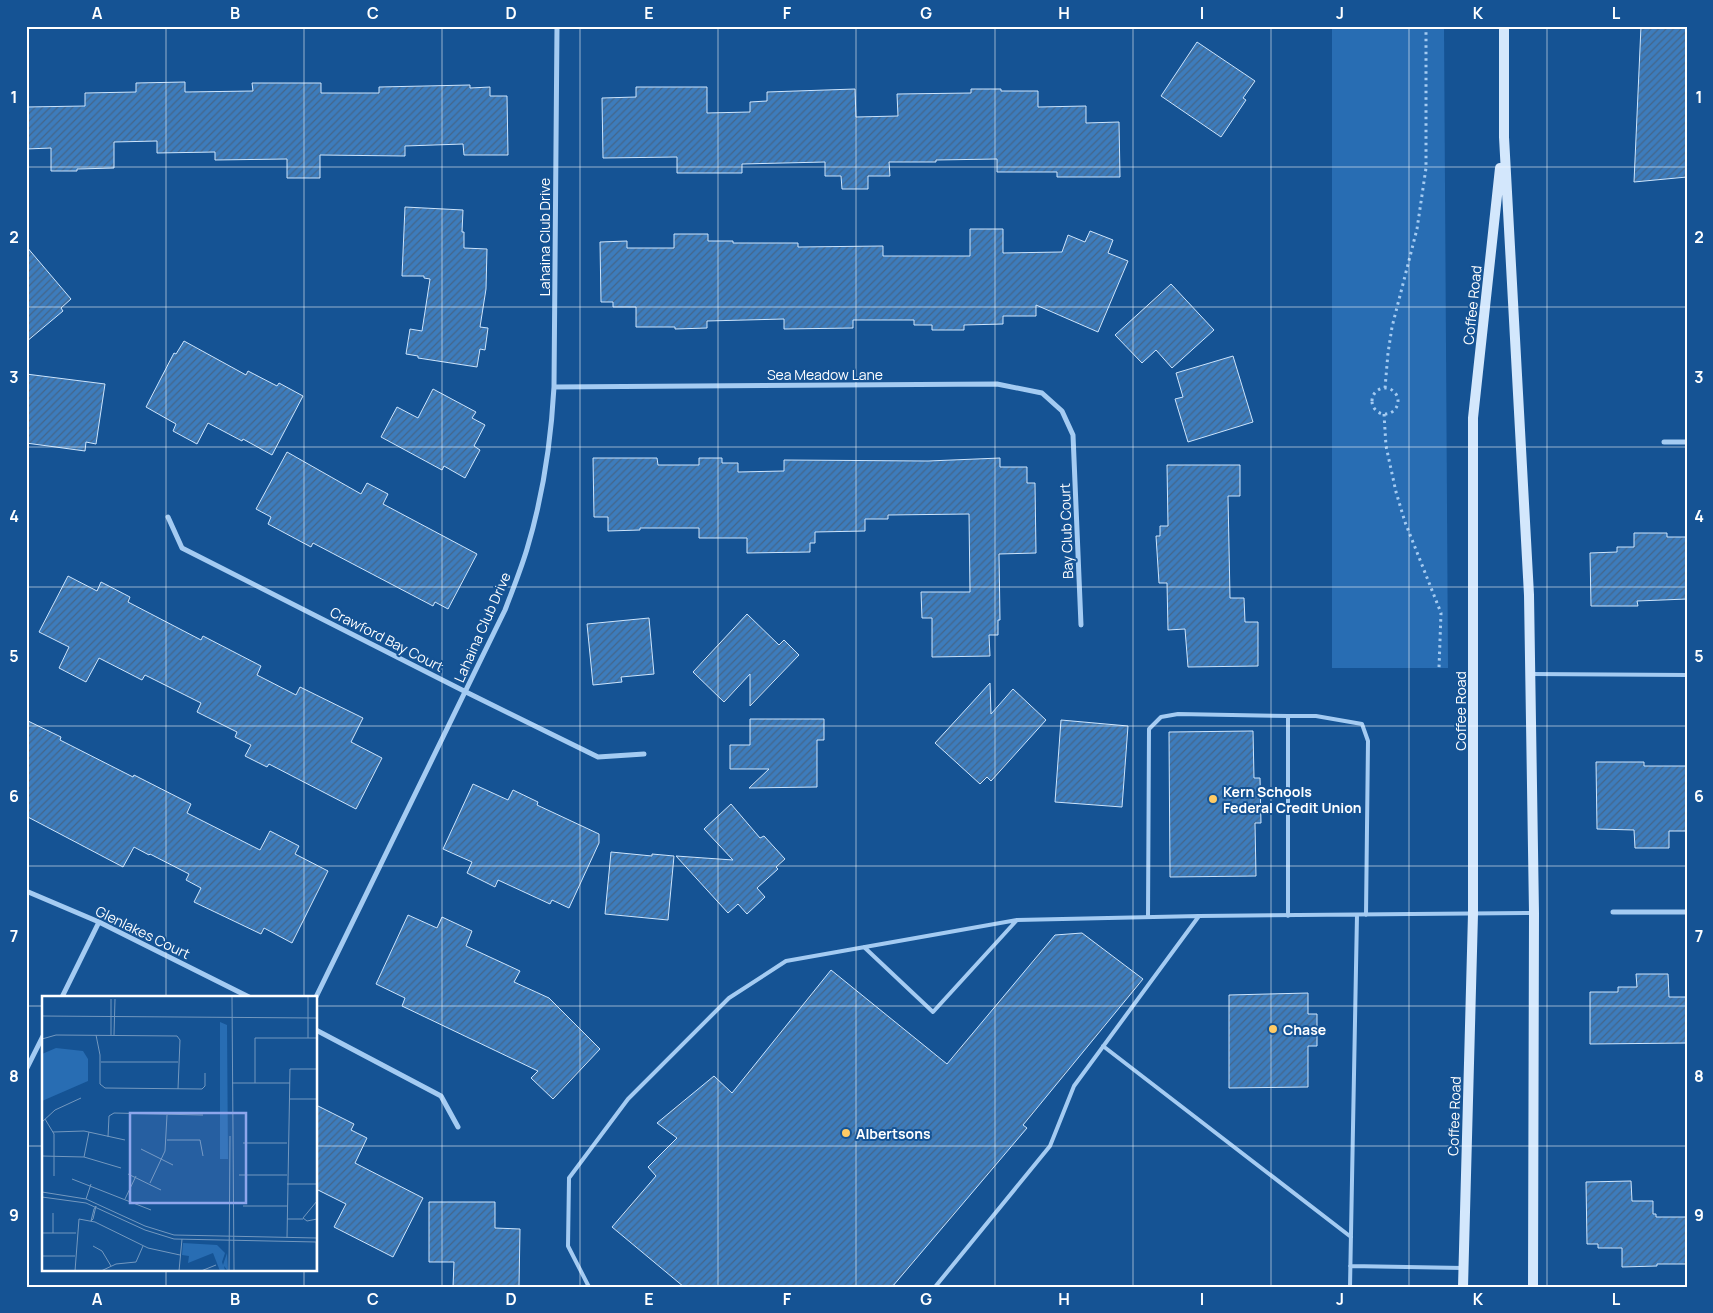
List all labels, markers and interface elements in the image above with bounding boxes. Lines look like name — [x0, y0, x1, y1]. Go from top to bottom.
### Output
text: A — [92, 2, 103, 24]
text: B — [230, 2, 240, 24]
text: C — [367, 2, 379, 24]
text: D — [505, 2, 517, 24]
text: E — [644, 2, 654, 24]
text: F — [783, 2, 792, 24]
text: G — [920, 2, 932, 24]
text: H — [1058, 2, 1070, 24]
text: I — [1200, 2, 1204, 24]
text: J — [1336, 2, 1344, 24]
text: K — [1473, 2, 1484, 24]
text: L — [1612, 2, 1621, 24]
text: 1 — [10, 86, 18, 108]
text: 1 — [1695, 86, 1703, 108]
street label: Lahaina Club Drive — [535, 178, 554, 296]
text: 2 — [9, 226, 19, 248]
text: 2 — [1694, 226, 1704, 248]
street label: Coffee Road — [1458, 264, 1486, 346]
street label: Sea Meadow Lane — [767, 365, 883, 384]
text: 3 — [9, 366, 19, 388]
text: 3 — [1694, 366, 1704, 388]
street label: Bay Club Court — [1055, 482, 1077, 579]
text: 4 — [9, 505, 19, 527]
text: 4 — [1694, 505, 1704, 527]
street label: Lahaina Club Drive — [449, 569, 515, 685]
street label: Crawford Bay Court — [327, 602, 448, 676]
text: 5 — [9, 645, 19, 667]
text: 5 — [1694, 645, 1704, 667]
street label: Coffee Road — [1451, 671, 1470, 751]
place label: Kern Schools Federal Credit Union — [1223, 782, 1362, 817]
text: 6 — [9, 785, 19, 807]
text: 6 — [1694, 785, 1704, 807]
marker: Kern Schools Federal Credit Union — [1207, 793, 1219, 805]
street label: Glenlakes Court — [93, 901, 194, 963]
text: 7 — [10, 925, 18, 947]
text: 7 — [1695, 925, 1703, 947]
inset map — [42, 996, 318, 1270]
place label: Chase — [1283, 1020, 1326, 1039]
marker: Chase — [1267, 1023, 1279, 1035]
text: 8 — [9, 1065, 19, 1087]
text: 8 — [1694, 1065, 1704, 1087]
street label: Coffee Road — [1443, 1076, 1465, 1156]
place label: Albertsons — [856, 1124, 931, 1143]
marker: Albertsons — [840, 1127, 852, 1139]
text: 9 — [9, 1204, 19, 1226]
text: 9 — [1694, 1204, 1704, 1226]
text: A — [92, 1288, 103, 1310]
text: B — [230, 1288, 240, 1310]
text: C — [367, 1288, 379, 1310]
text: D — [505, 1288, 517, 1310]
text: E — [644, 1288, 654, 1310]
text: F — [783, 1288, 792, 1310]
text: G — [920, 1288, 932, 1310]
text: H — [1058, 1288, 1070, 1310]
text: I — [1200, 1288, 1204, 1310]
text: J — [1336, 1288, 1344, 1310]
text: K — [1473, 1288, 1484, 1310]
text: L — [1612, 1288, 1621, 1310]

